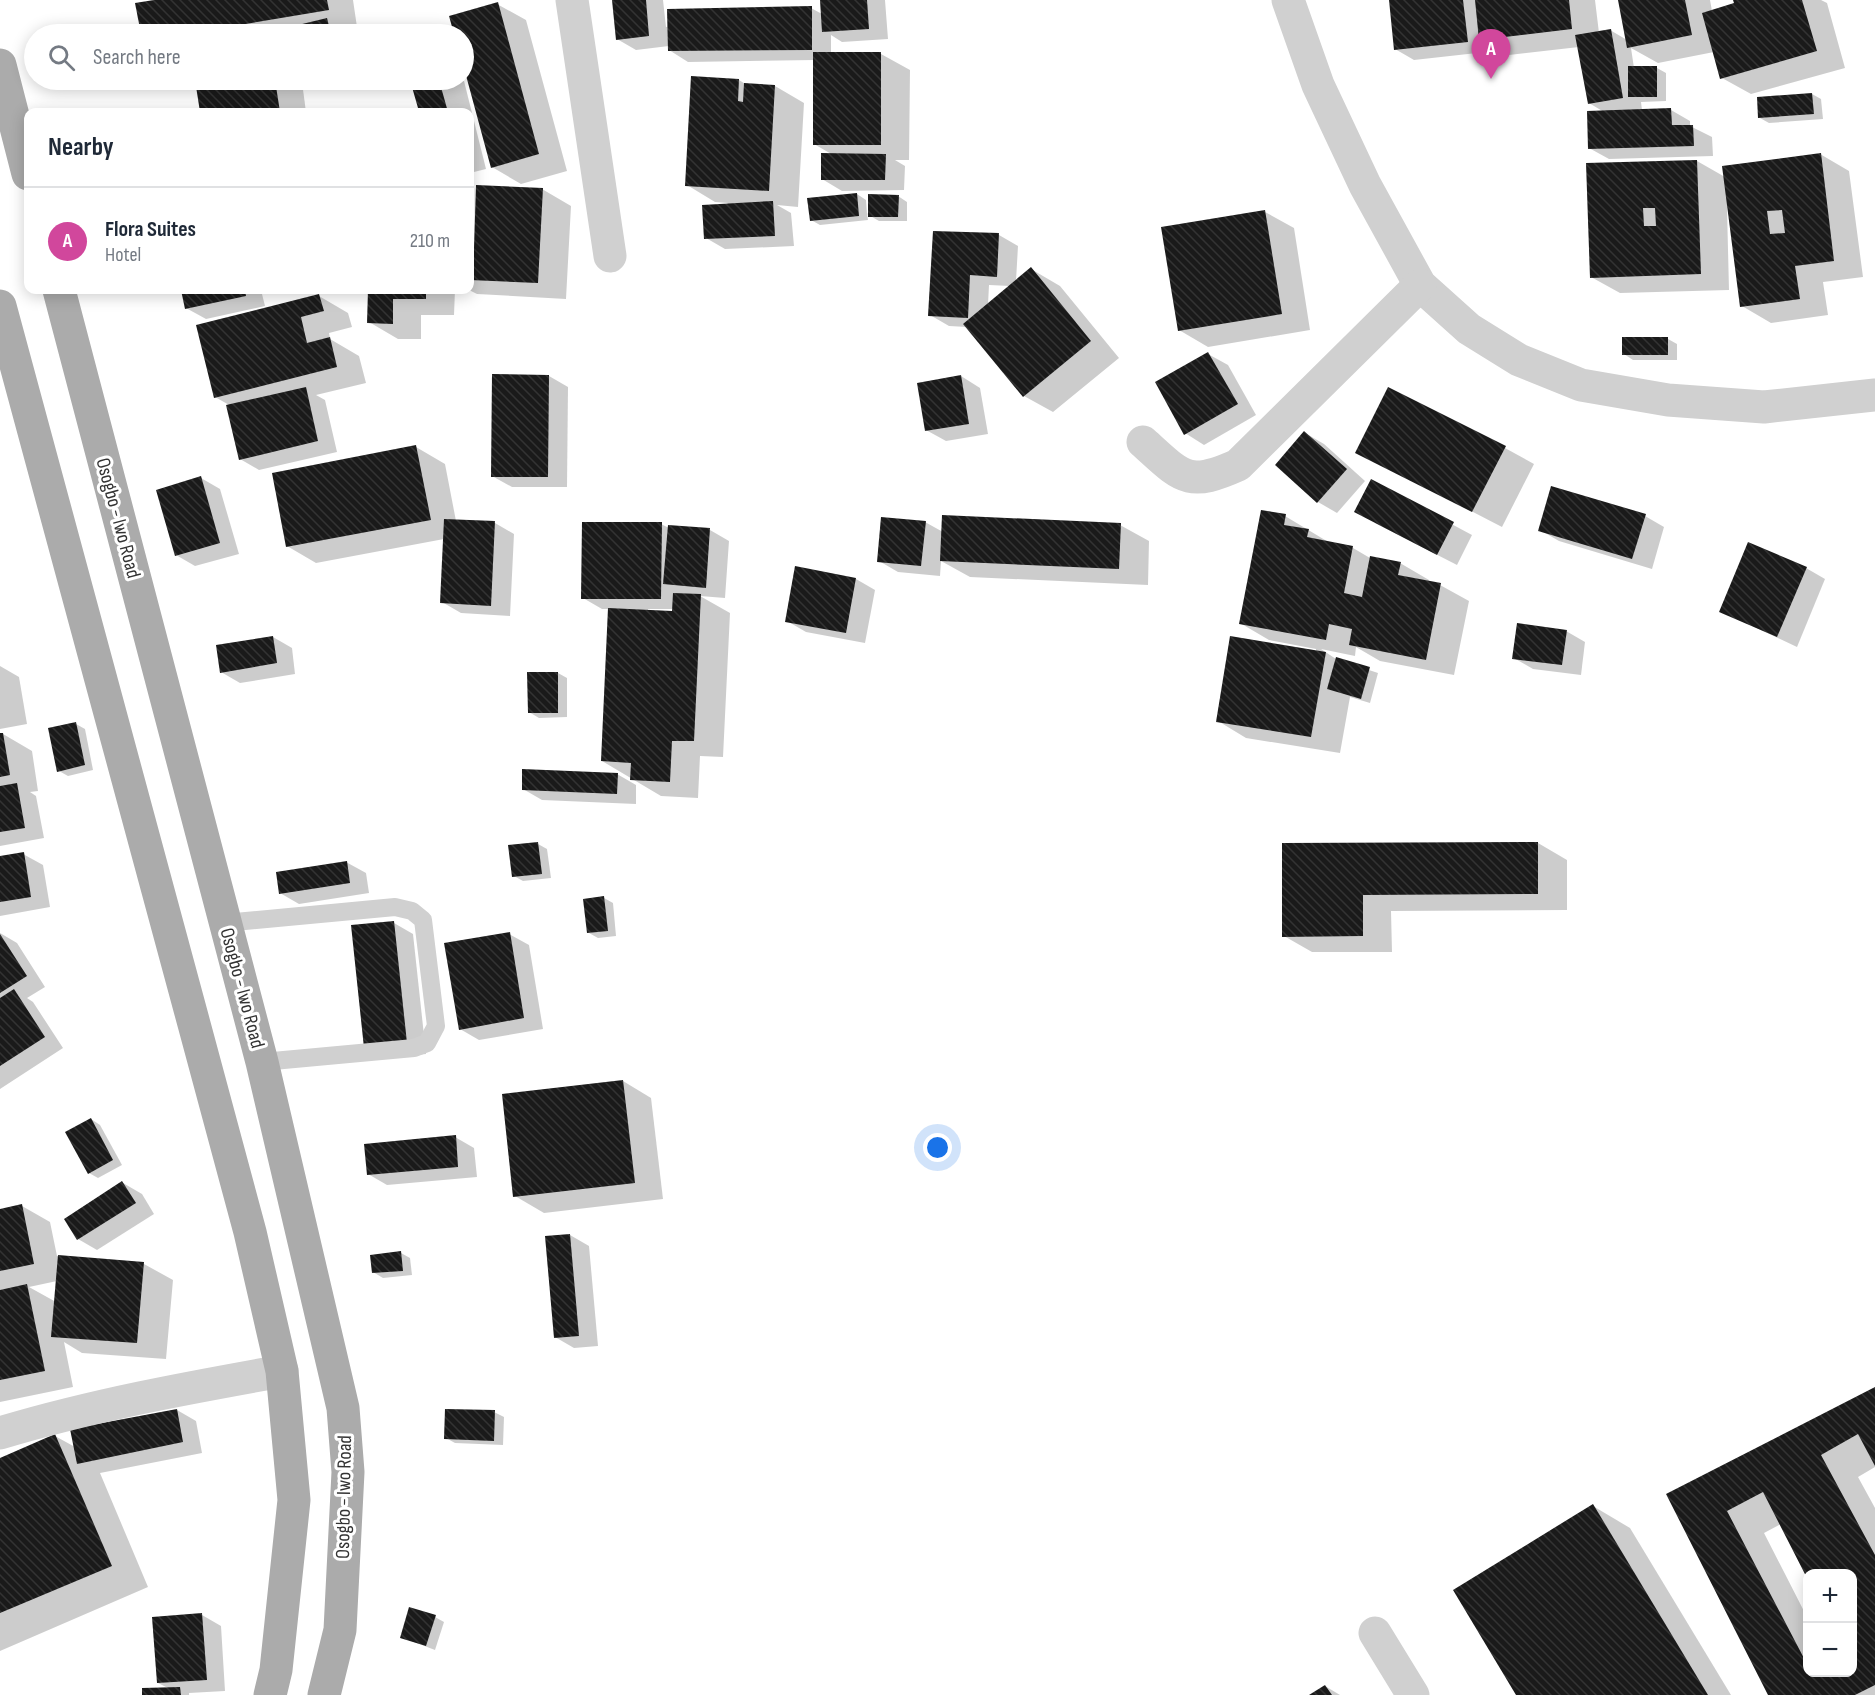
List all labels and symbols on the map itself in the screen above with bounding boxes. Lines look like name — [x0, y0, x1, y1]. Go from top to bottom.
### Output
pin: A — [1472, 29, 1510, 79]
street label: Osogbo - Iwo Road — [90, 455, 146, 581]
street label: Osogbo - Iwo Road — [214, 925, 270, 1051]
your location — [923, 1133, 952, 1162]
street label: Osogbo - Iwo Road — [331, 1435, 357, 1559]

